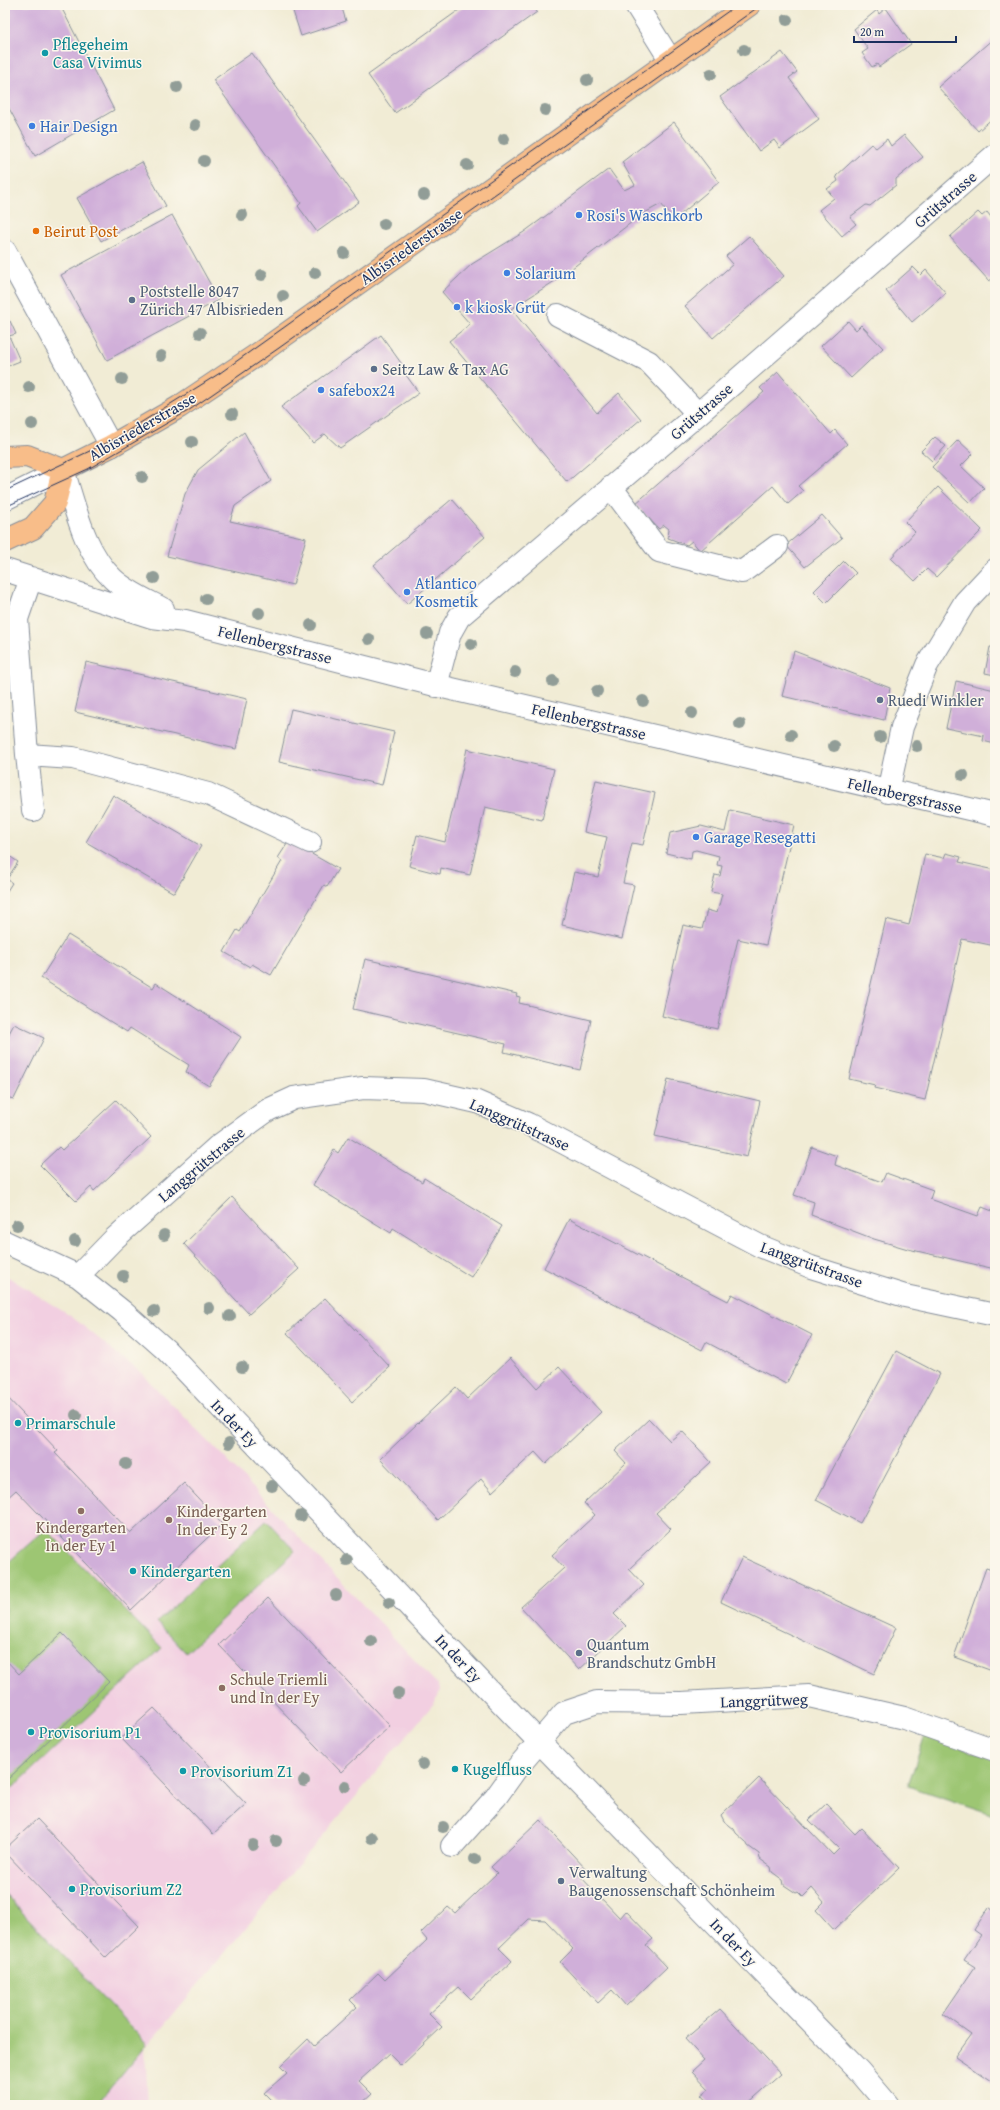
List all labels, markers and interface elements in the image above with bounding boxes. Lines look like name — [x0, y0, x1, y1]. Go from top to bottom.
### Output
scale bar — [854, 18, 956, 44]
text: 20 m — [860, 23, 884, 40]
place label: Pflegeheim Casa Vivimus — [53, 32, 142, 74]
marker: Pflegeheim Casa Vivimus — [40, 48, 50, 58]
place label: Hair Design — [40, 114, 118, 138]
marker: Hair Design — [27, 121, 37, 131]
street label: Grütstrasse — [908, 165, 982, 233]
street label: Albisriederstrasse — [355, 202, 467, 290]
place label: Rosi's Waschkorb — [587, 203, 703, 227]
marker: Rosi's Waschkorb — [574, 210, 584, 220]
place label: Beirut Post — [44, 219, 119, 243]
marker: Beirut Post — [31, 226, 41, 236]
place label: Solarium — [515, 261, 576, 285]
marker: Solarium — [502, 268, 512, 278]
place label: Poststelle 8047 Zürich 47 Albisrieden — [140, 279, 283, 321]
marker: Poststelle 8047 Zürich 47 Albisrieden — [127, 295, 137, 305]
place label: k kiosk Grüt — [465, 295, 546, 319]
marker: k kiosk Grüt — [452, 302, 462, 312]
place label: Seitz Law & Tax AG — [382, 357, 509, 381]
marker: Seitz Law & Tax AG — [369, 364, 379, 374]
street label: Grütstrasse — [664, 377, 738, 445]
place label: safebox24 — [329, 378, 396, 402]
street label: Albisriederstrasse — [84, 385, 200, 467]
marker: safebox24 — [316, 385, 326, 395]
place label: Atlantico Kosmetik — [415, 571, 479, 613]
marker: Atlantico Kosmetik — [402, 587, 412, 597]
street label: Fellenbergstrasse — [215, 618, 335, 670]
place label: Ruedi Winkler — [888, 688, 984, 712]
marker: Ruedi Winkler — [875, 695, 885, 705]
street label: Fellenbergstrasse — [529, 696, 649, 746]
street label: Fellenbergstrasse — [845, 770, 965, 820]
place label: Garage Resegatti — [704, 825, 816, 849]
marker: Garage Resegatti — [691, 832, 701, 842]
street label: Langgrütstrasse — [466, 1091, 574, 1157]
street label: Langgrütstrasse — [152, 1120, 250, 1208]
street label: Langgrütstrasse — [757, 1234, 867, 1294]
street label: In der Ey — [206, 1393, 264, 1453]
place label: Primarschule — [26, 1411, 116, 1435]
marker: Primarschule — [13, 1418, 23, 1428]
place label: Kindergarten In der Ey 2 — [177, 1499, 267, 1541]
marker: Kindergarten In der Ey 1 — [76, 1506, 86, 1516]
place label: Kindergarten In der Ey 1 — [36, 1515, 126, 1557]
marker: Kindergarten In der Ey 2 — [164, 1515, 174, 1525]
place label: Kindergarten — [141, 1559, 231, 1583]
marker: Kindergarten — [128, 1566, 138, 1576]
street label: In der Ey — [430, 1628, 488, 1688]
place label: Quantum Brandschutz GmbH — [587, 1632, 716, 1674]
marker: Quantum Brandschutz GmbH — [574, 1648, 584, 1658]
place label: Schule Triemli und In der Ey — [230, 1667, 328, 1709]
marker: Schule Triemli und In der Ey — [217, 1683, 227, 1693]
street label: Langgrütweg — [720, 1686, 808, 1714]
place label: Provisorium P1 — [39, 1720, 141, 1744]
marker: Provisorium P1 — [26, 1727, 36, 1737]
place label: Kugelfluss — [463, 1757, 532, 1781]
place label: Provisorium Z1 — [191, 1759, 293, 1783]
marker: Kugelfluss — [450, 1764, 460, 1774]
marker: Provisorium Z1 — [178, 1766, 188, 1776]
place label: Verwaltung Baugenossenschaft Schönheim — [569, 1860, 775, 1902]
marker: Verwaltung Baugenossenschaft Schönheim — [556, 1876, 566, 1886]
place label: Provisorium Z2 — [80, 1877, 182, 1901]
marker: Provisorium Z2 — [67, 1884, 77, 1894]
street label: In der Ey — [705, 1912, 763, 1972]

